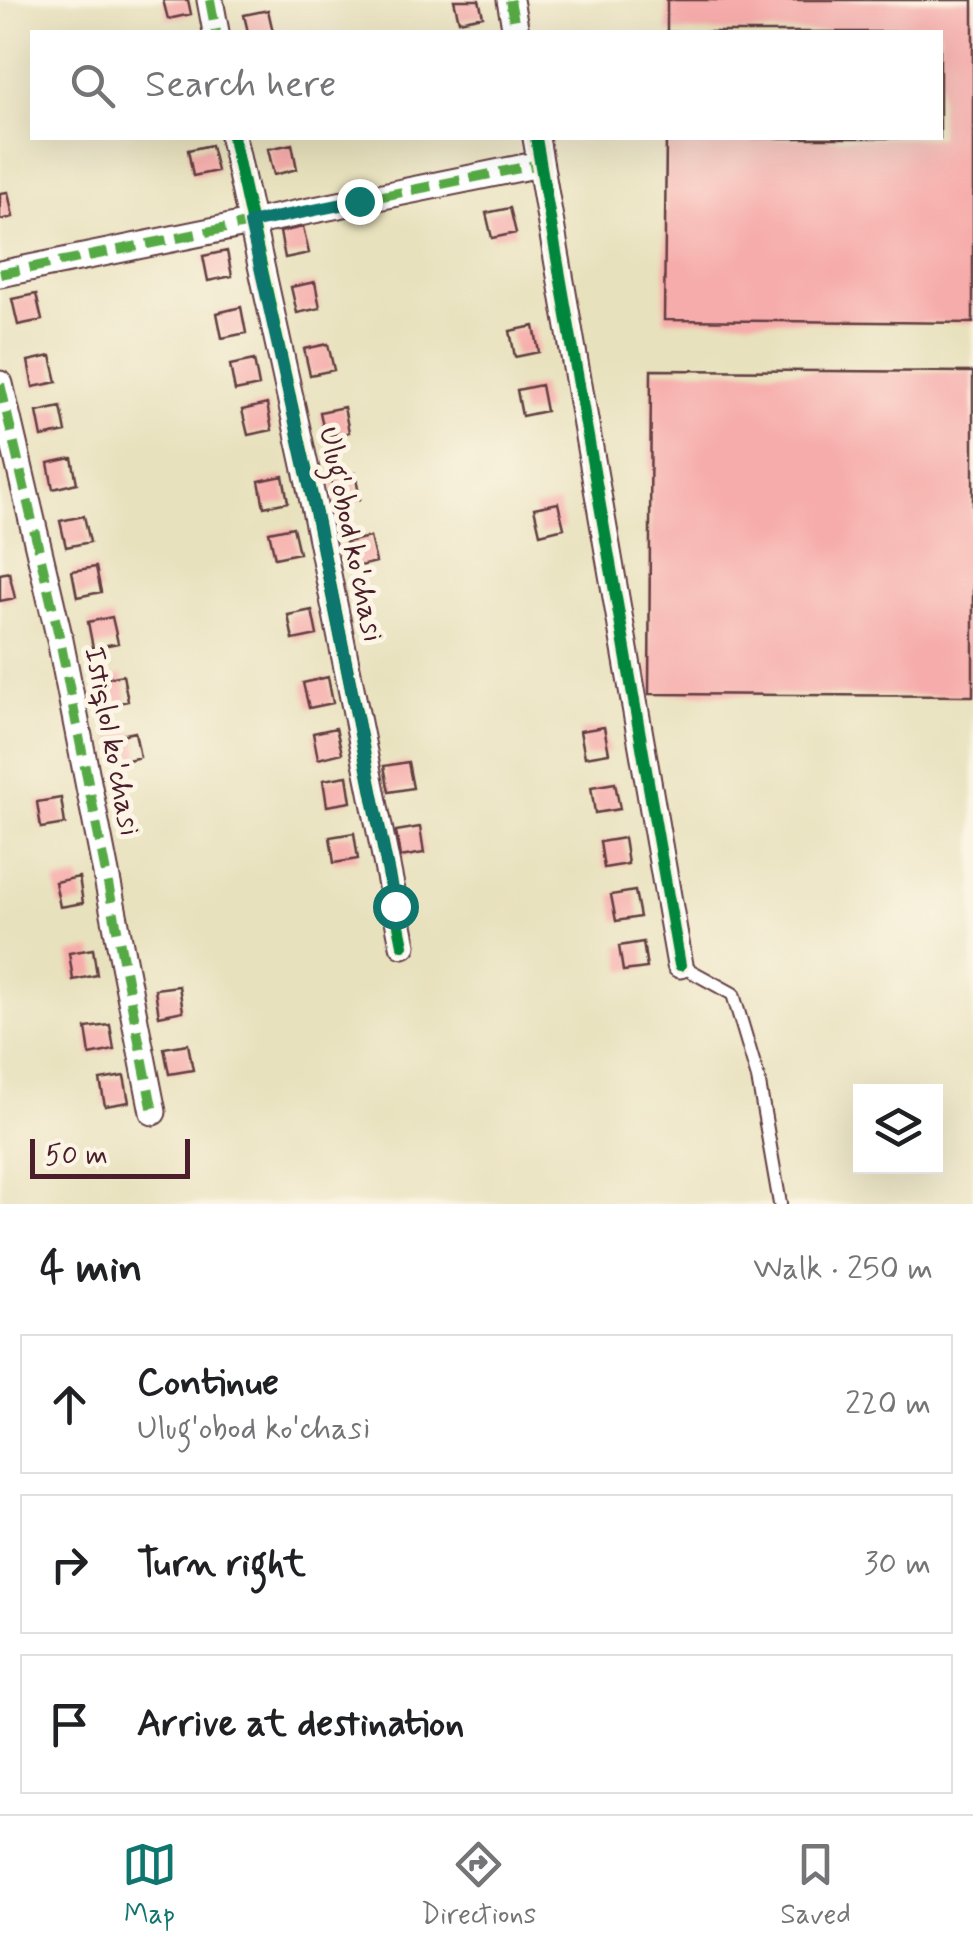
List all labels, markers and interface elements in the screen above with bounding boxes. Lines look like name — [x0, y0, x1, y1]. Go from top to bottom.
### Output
search box — [30, 30, 943, 140]
icon: search — [65, 58, 120, 113]
text: Search here — [145, 61, 336, 110]
route end — [337, 179, 383, 225]
street label: Ulug'obod ko'chasi — [306, 423, 392, 646]
street label: Istiqlol ko'chasi — [74, 643, 149, 839]
route start — [373, 884, 419, 930]
map controls — [853, 1084, 943, 1174]
button: layers — [853, 1084, 943, 1174]
scale bar — [30, 1134, 190, 1178]
text: 50 m — [45, 1138, 108, 1175]
text: 4 min — [40, 1242, 142, 1297]
text: Walk · 250 m — [753, 1248, 933, 1290]
text: Continue — [137, 1359, 279, 1408]
icon: ahead — [42, 1377, 97, 1432]
text: 220 m — [845, 1383, 931, 1425]
text: Ulug'obod ko'chasi — [137, 1408, 370, 1450]
icon: right — [42, 1537, 97, 1592]
text: Turn right — [137, 1540, 306, 1589]
text: 30 m — [864, 1543, 931, 1585]
icon: arrive — [42, 1697, 97, 1752]
text: Arrive at destination — [137, 1700, 464, 1749]
tab: Map — [122, 1837, 177, 1934]
tab: Directions — [421, 1837, 536, 1934]
tab: Saved — [780, 1837, 851, 1934]

